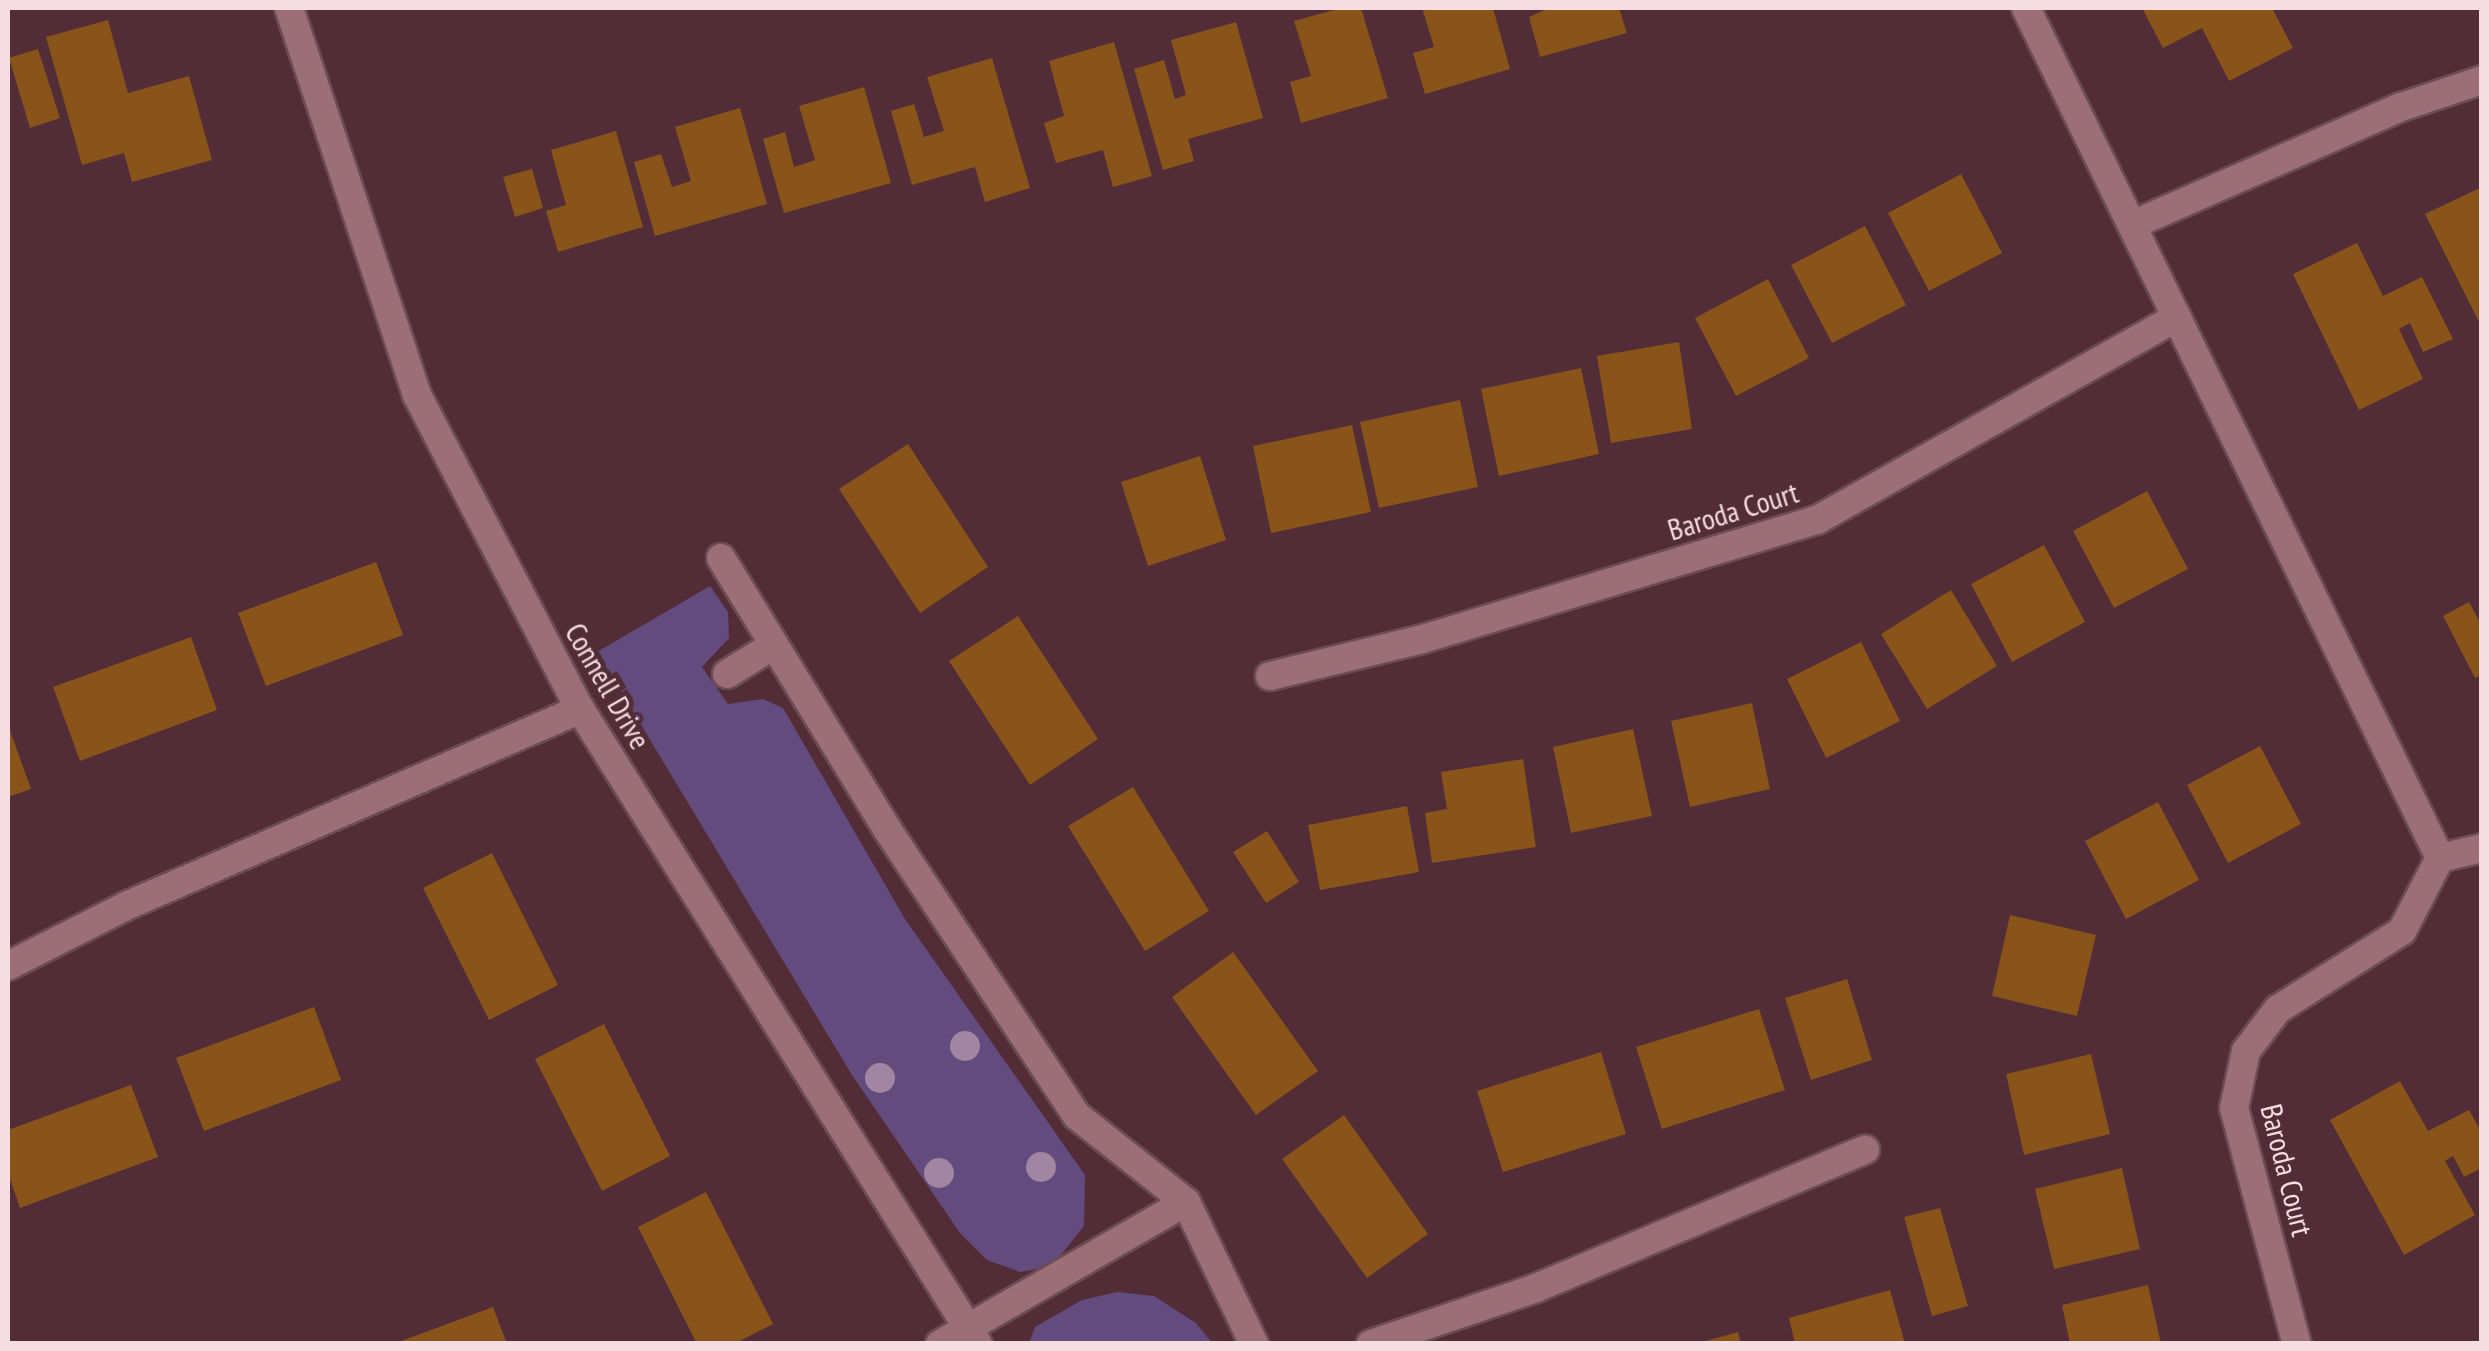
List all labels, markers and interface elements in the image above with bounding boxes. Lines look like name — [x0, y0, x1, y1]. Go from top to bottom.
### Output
street label: Baroda Court — [1663, 474, 1803, 548]
street label: Connell Drive — [558, 617, 658, 755]
street label: Baroda Court — [2253, 1100, 2321, 1240]

